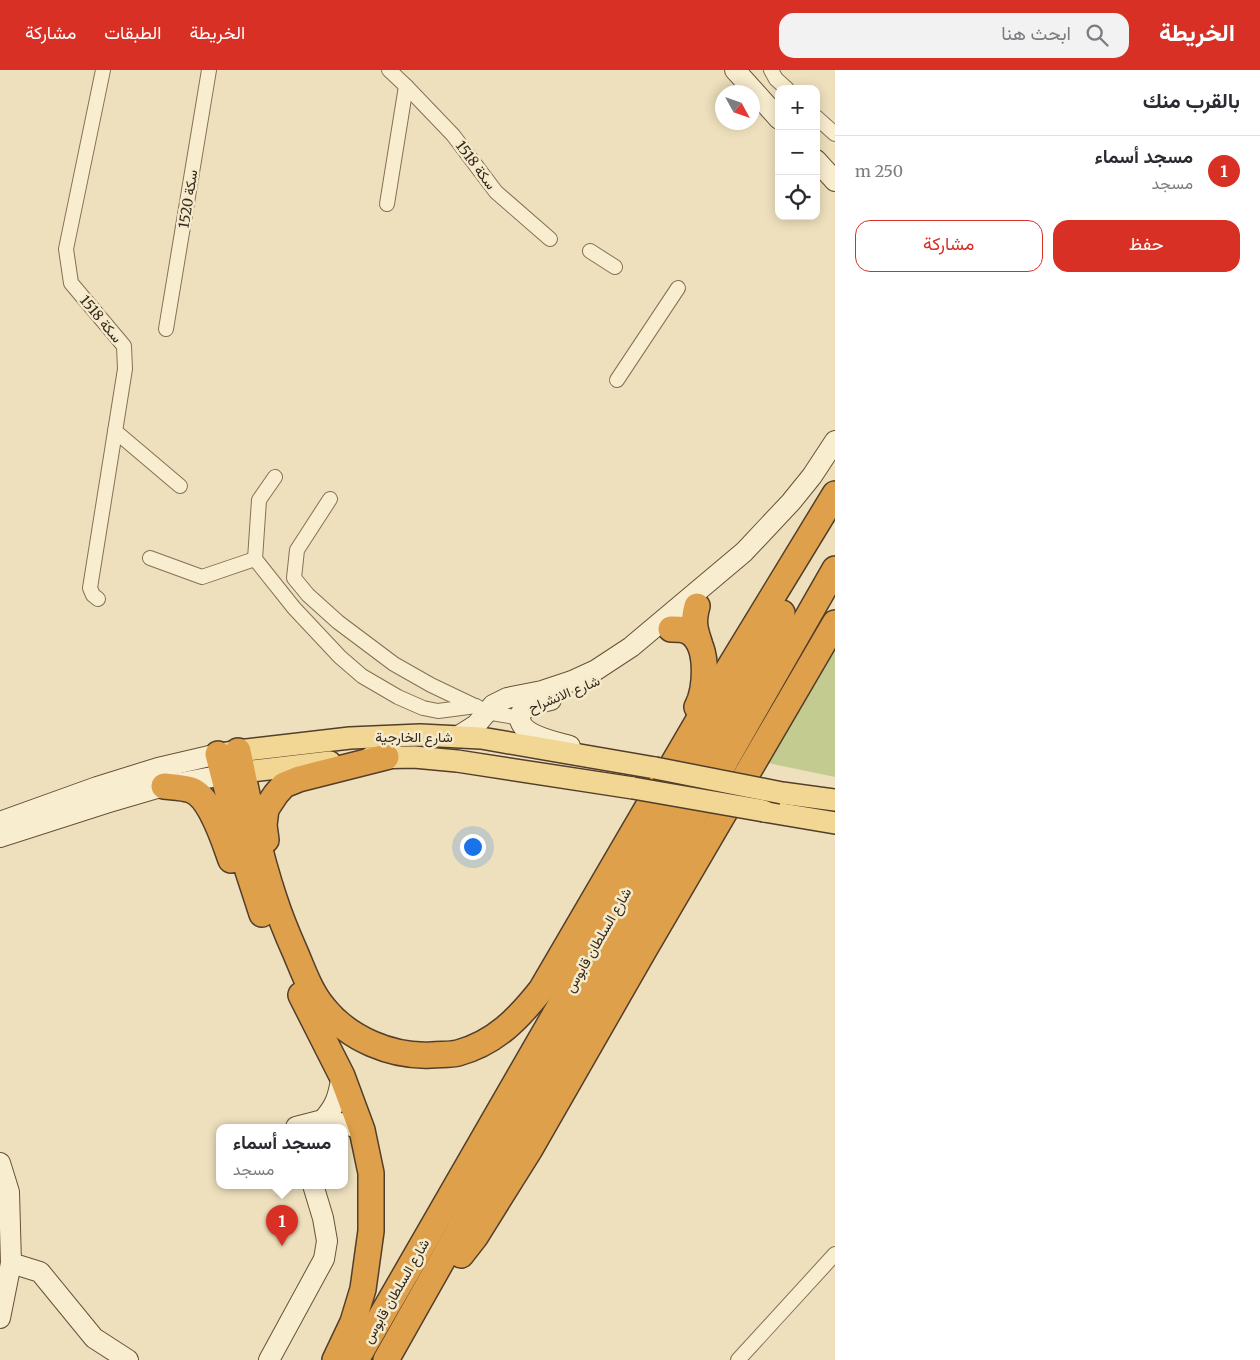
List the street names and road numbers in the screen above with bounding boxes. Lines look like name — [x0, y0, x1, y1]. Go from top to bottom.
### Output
street label: سكة 1518 — [452, 137, 500, 193]
street label: سكة 1520 — [174, 168, 202, 230]
street label: سكة 1518 — [76, 292, 126, 346]
street label: شارع الانشراح — [526, 672, 603, 718]
street label: شارع الخارجية — [375, 728, 453, 748]
street label: شارع السلطان قابوس — [561, 884, 637, 997]
street label: شارع السلطان قابوس — [359, 1235, 435, 1348]

